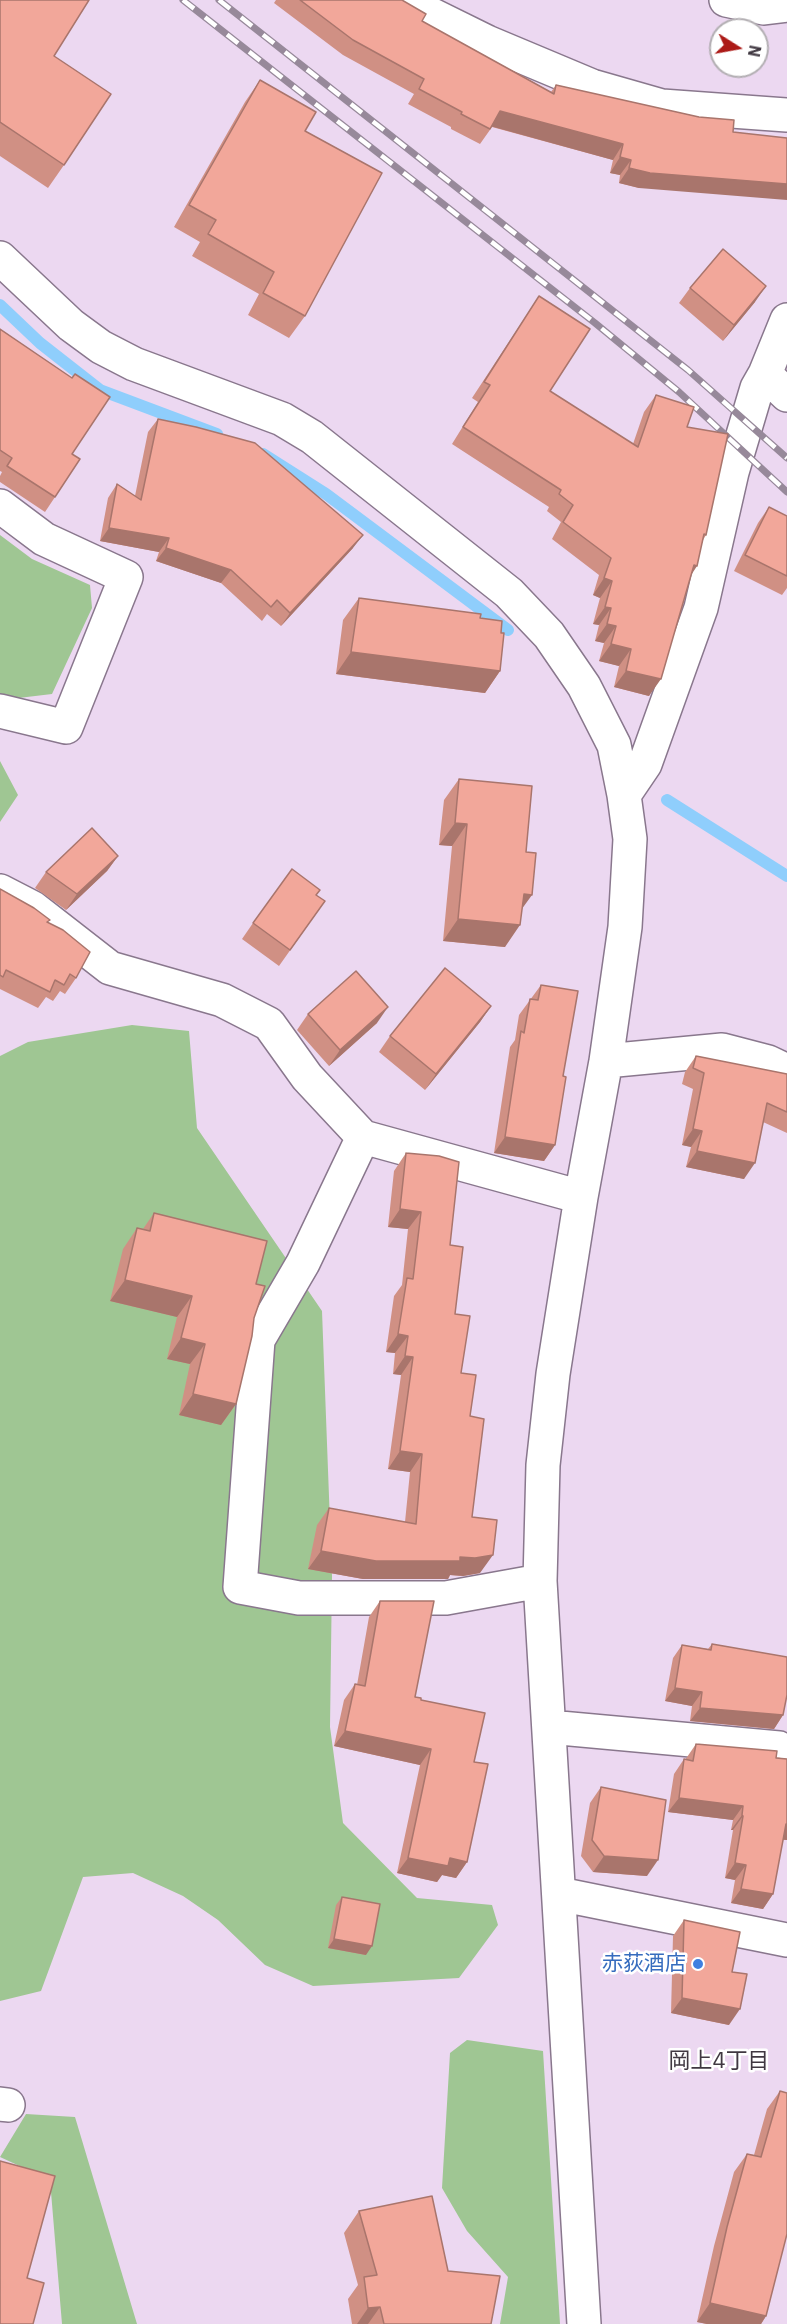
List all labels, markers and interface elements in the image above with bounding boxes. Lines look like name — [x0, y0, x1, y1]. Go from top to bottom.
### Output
north arrow — [709, 18, 769, 78]
text: N — [744, 43, 766, 59]
place label: 赤荻酒店 — [602, 1951, 686, 1977]
marker: 赤荻酒店 — [691, 1957, 705, 1971]
district label: 岡上4丁目 — [668, 2049, 770, 2075]

